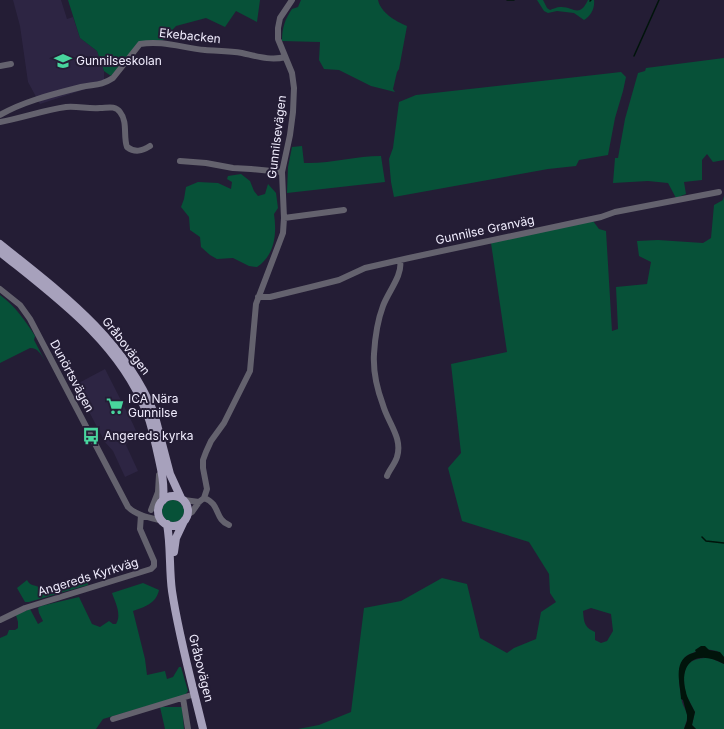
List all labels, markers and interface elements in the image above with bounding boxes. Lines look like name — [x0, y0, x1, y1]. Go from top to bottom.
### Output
street label: Ekebacken — [158, 25, 222, 46]
school or university icon: Gunnilseskolan — [53, 51, 73, 71]
place label: Gunnilseskolan — [76, 53, 162, 68]
street label: Gunnilsevägen — [264, 94, 289, 180]
street label: Gunnilse Granväg — [434, 212, 536, 247]
street label: Gråbovägen — [99, 314, 154, 378]
street label: Dunörtsvägen — [47, 337, 98, 415]
place label: ICA Nära Gunnilse — [128, 391, 178, 420]
supermarket icon: ICA Nära Gunnilse — [105, 396, 125, 416]
bus stop icon: Angereds kyrka — [81, 426, 101, 446]
place label: Angereds kyrka — [104, 428, 193, 443]
street label: Angereds Kyrkväg — [36, 554, 140, 599]
street label: Gråbovägen — [186, 632, 217, 703]

